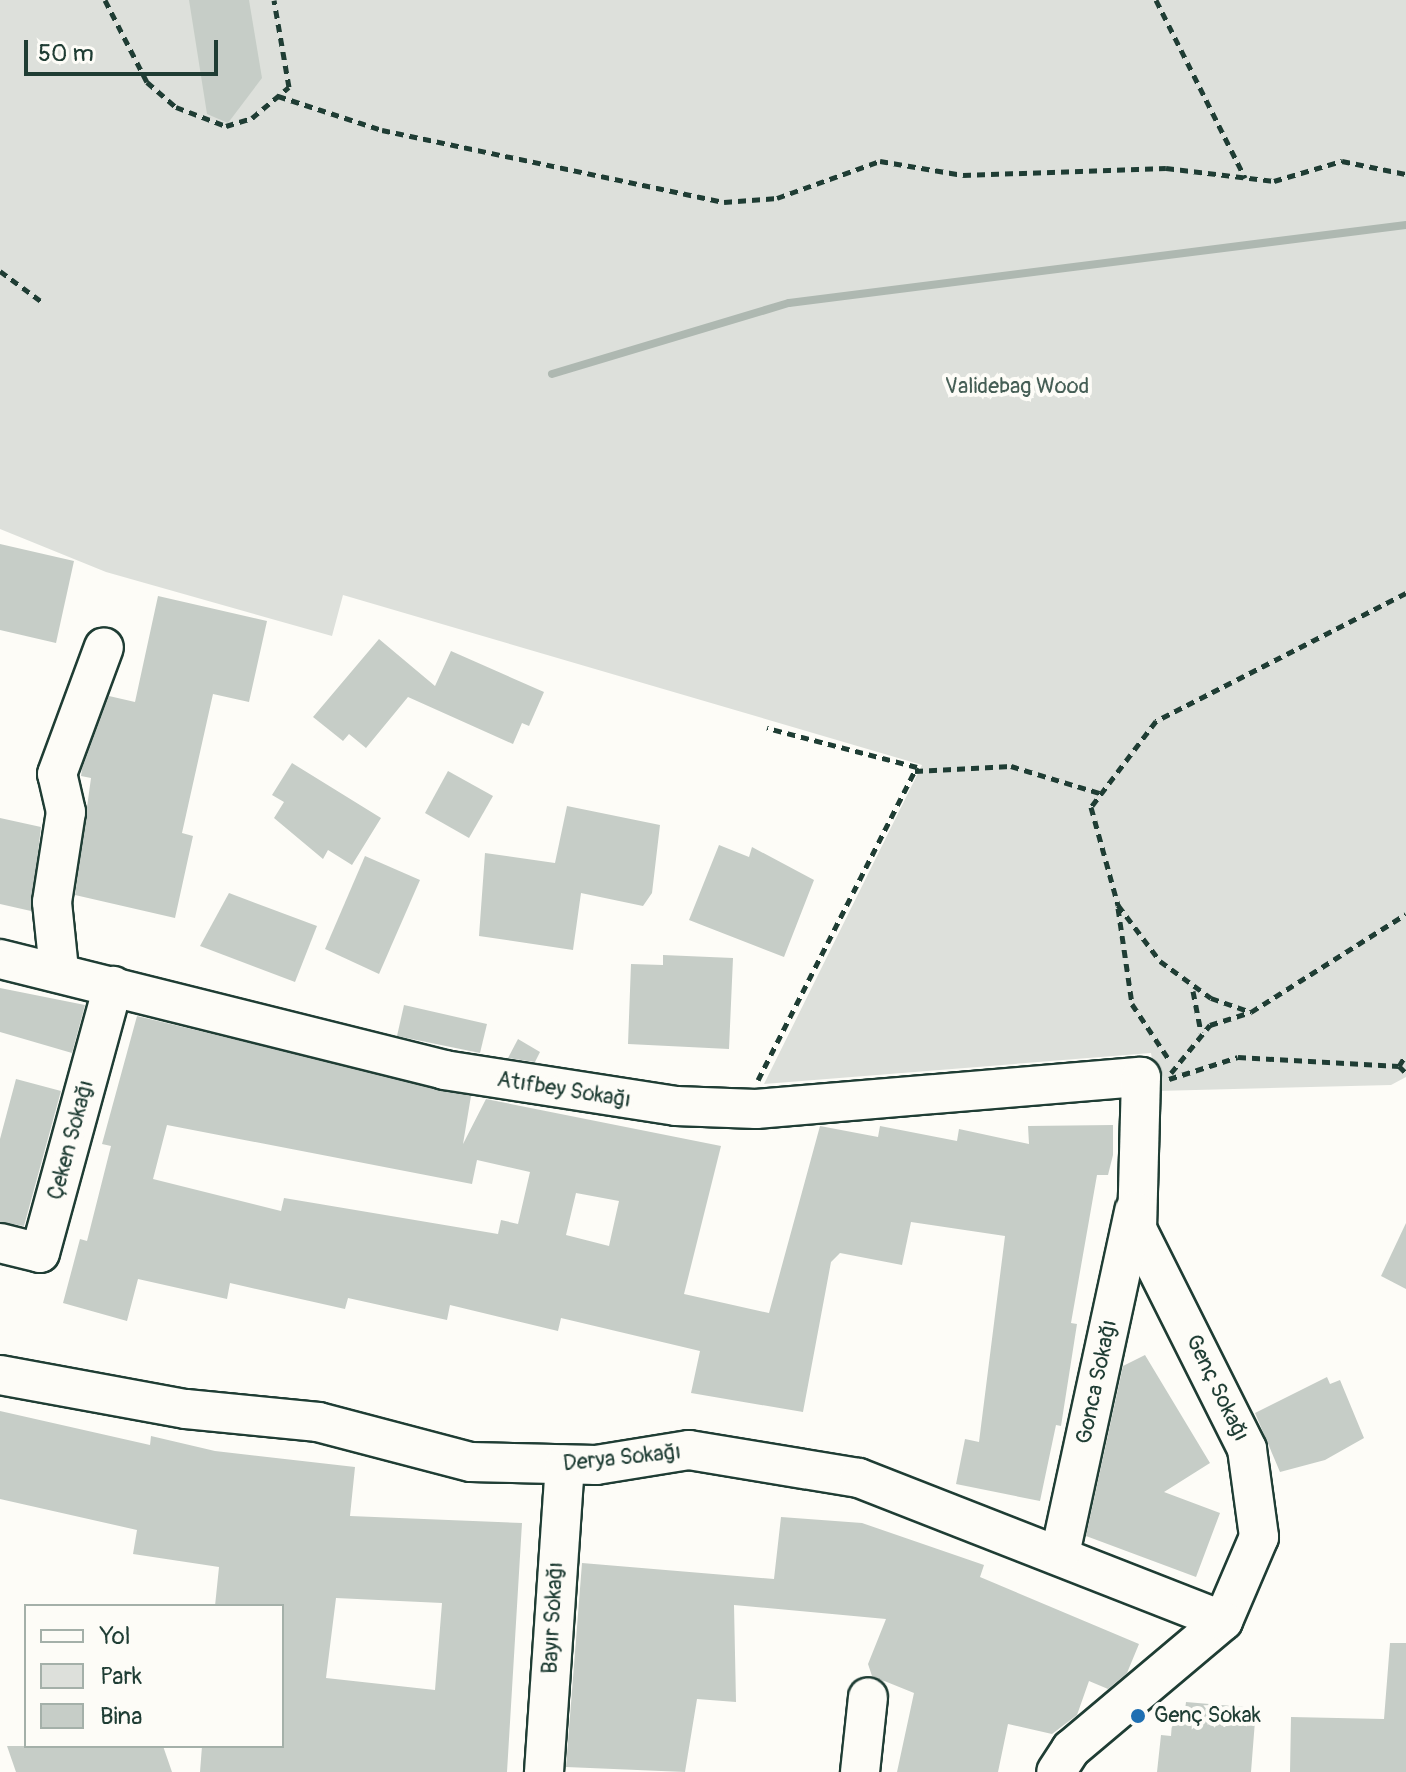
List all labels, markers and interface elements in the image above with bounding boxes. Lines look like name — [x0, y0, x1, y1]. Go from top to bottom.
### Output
scale bar — [28, 24, 222, 74]
text: 50 m — [38, 39, 94, 68]
park label: Validebag Wood — [945, 374, 1089, 400]
street label: Atıfbey Sokağı — [495, 1066, 633, 1114]
street label: Çeken Sokağı — [42, 1077, 100, 1203]
street label: Gonca Sokağı — [1071, 1317, 1123, 1447]
street label: Genç Sokağı — [1180, 1330, 1254, 1446]
street label: Derya Sokağı — [562, 1439, 682, 1477]
street label: Bayır Sokağı — [537, 1561, 569, 1675]
legend — [24, 1604, 284, 1748]
text: Yol — [100, 1622, 130, 1651]
text: Park — [100, 1662, 142, 1691]
text: Bina — [100, 1702, 142, 1731]
place label: Genç Sokak — [1154, 1703, 1261, 1729]
marker: Genç Sokak — [1129, 1707, 1147, 1725]

